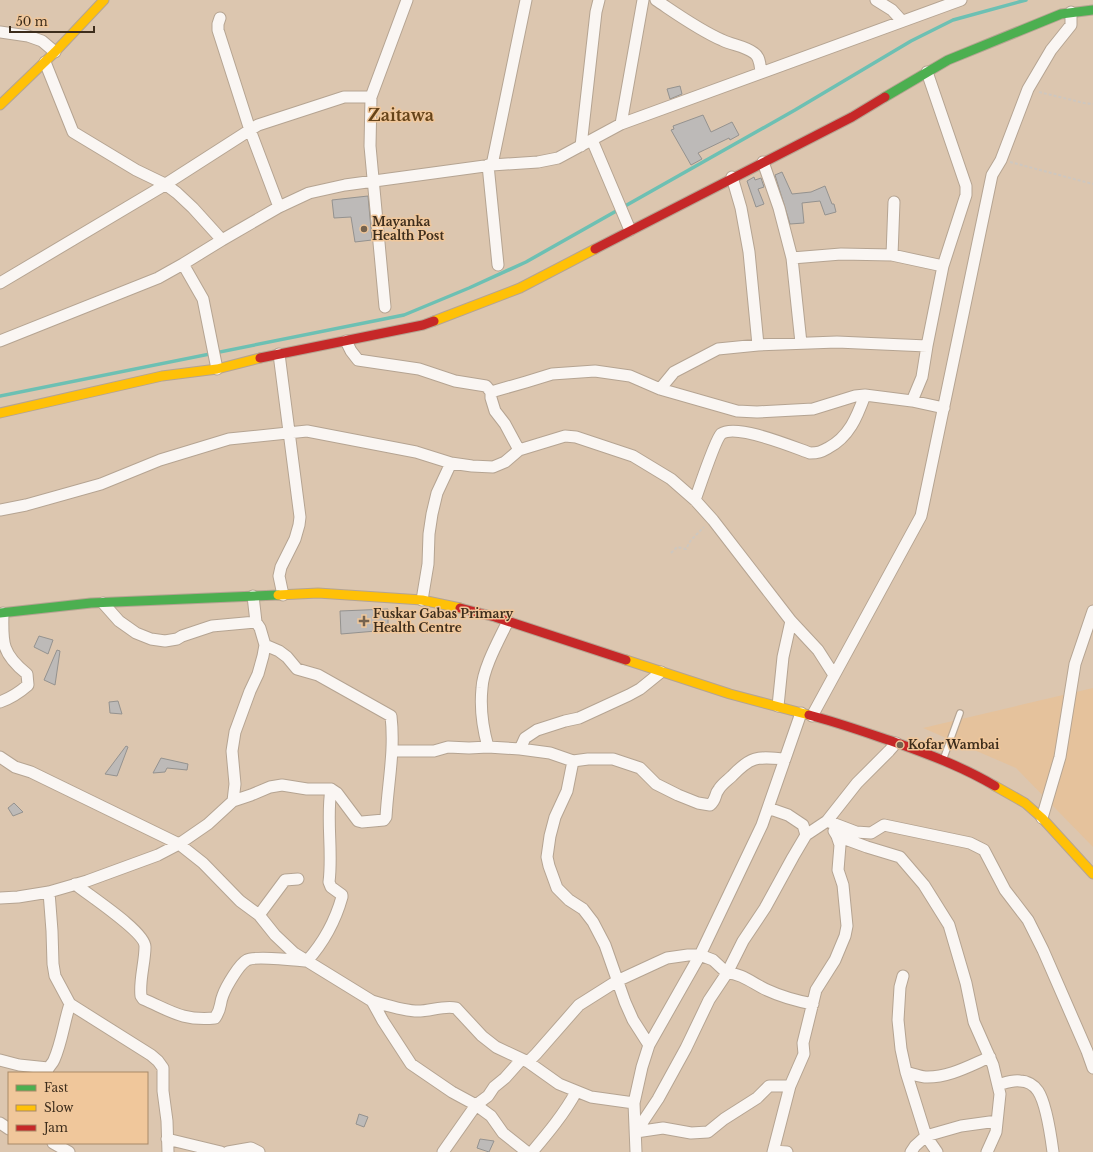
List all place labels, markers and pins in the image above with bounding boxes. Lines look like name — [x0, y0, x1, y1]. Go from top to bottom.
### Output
place label: Mayanka Health Post — [372, 214, 444, 243]
marker: Mayanka Health Post — [359, 224, 369, 234]
place label: Fuskar Gabas Primary Health Centre — [373, 606, 513, 635]
marker: Fuskar Gabas Primary Health Centre — [358, 615, 370, 627]
place label: Kofar Wambai — [908, 737, 1000, 752]
marker: Kofar Wambai — [895, 740, 905, 750]

